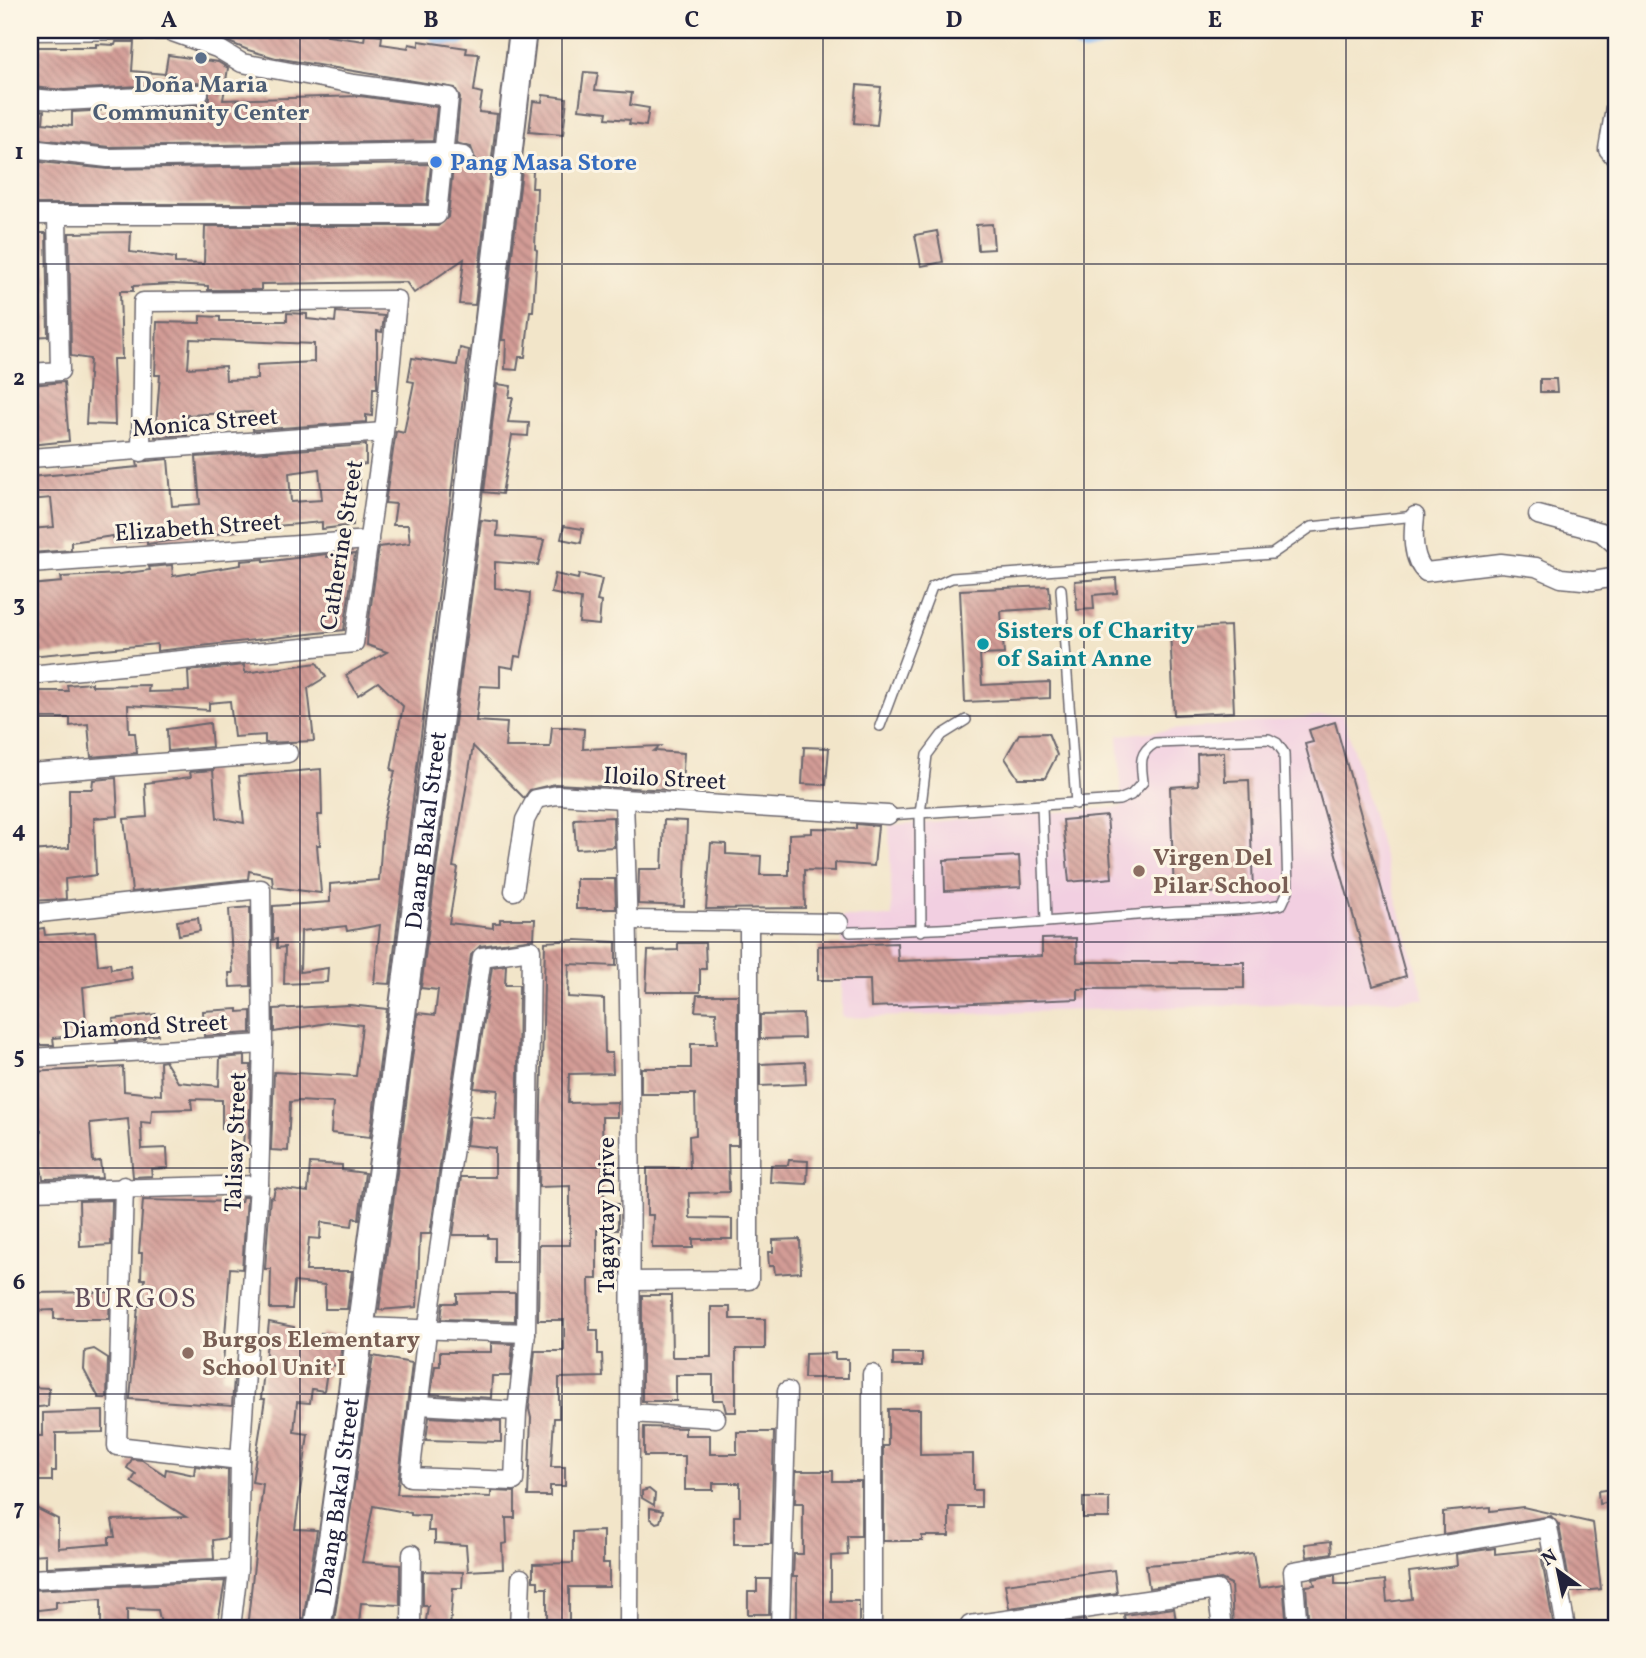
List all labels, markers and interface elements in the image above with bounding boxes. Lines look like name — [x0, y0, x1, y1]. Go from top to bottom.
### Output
text: A — [161, 5, 177, 37]
text: B — [423, 5, 439, 37]
text: C — [685, 5, 699, 37]
text: D — [946, 5, 963, 37]
text: E — [1208, 5, 1222, 37]
text: F — [1470, 5, 1484, 37]
marker: Doña Maria Community Center — [193, 50, 209, 66]
place label: Doña Maria Community Center — [93, 69, 309, 131]
text: 1 — [14, 137, 24, 169]
place label: Pang Masa Store — [450, 147, 637, 181]
marker: Pang Masa Store — [428, 154, 444, 170]
text: 2 — [13, 363, 25, 395]
street label: Monica Street — [131, 401, 280, 447]
street label: Catherine Street — [313, 458, 373, 633]
street label: Elizabeth Street — [113, 506, 283, 552]
text: 3 — [13, 589, 25, 621]
place label: Sisters of Charity of Saint Anne — [997, 615, 1195, 677]
marker: Sisters of Charity of Saint Anne — [975, 636, 991, 652]
street label: Daang Bakal Street — [398, 729, 457, 932]
street label: Iloilo Street — [602, 760, 727, 800]
text: 4 — [12, 815, 26, 847]
place label: Virgen Del Pilar School — [1153, 842, 1289, 904]
marker: Virgen Del Pilar School — [1131, 863, 1147, 879]
street label: Diamond Street — [61, 1007, 229, 1049]
text: 5 — [13, 1041, 25, 1073]
street label: Talisay Street — [218, 1071, 256, 1213]
street label: Tagaytay Drive — [591, 1137, 625, 1293]
text: 6 — [13, 1267, 25, 1299]
district label: BURGOS — [74, 1280, 198, 1319]
place label: Burgos Elementary School Unit I — [202, 1324, 421, 1386]
marker: Burgos Elementary School Unit I — [180, 1345, 196, 1361]
street label: Daang Bakal Street — [308, 1396, 370, 1598]
text: 7 — [14, 1493, 25, 1525]
north arrow — [1524, 1536, 1594, 1606]
text: N — [1537, 1544, 1563, 1573]

